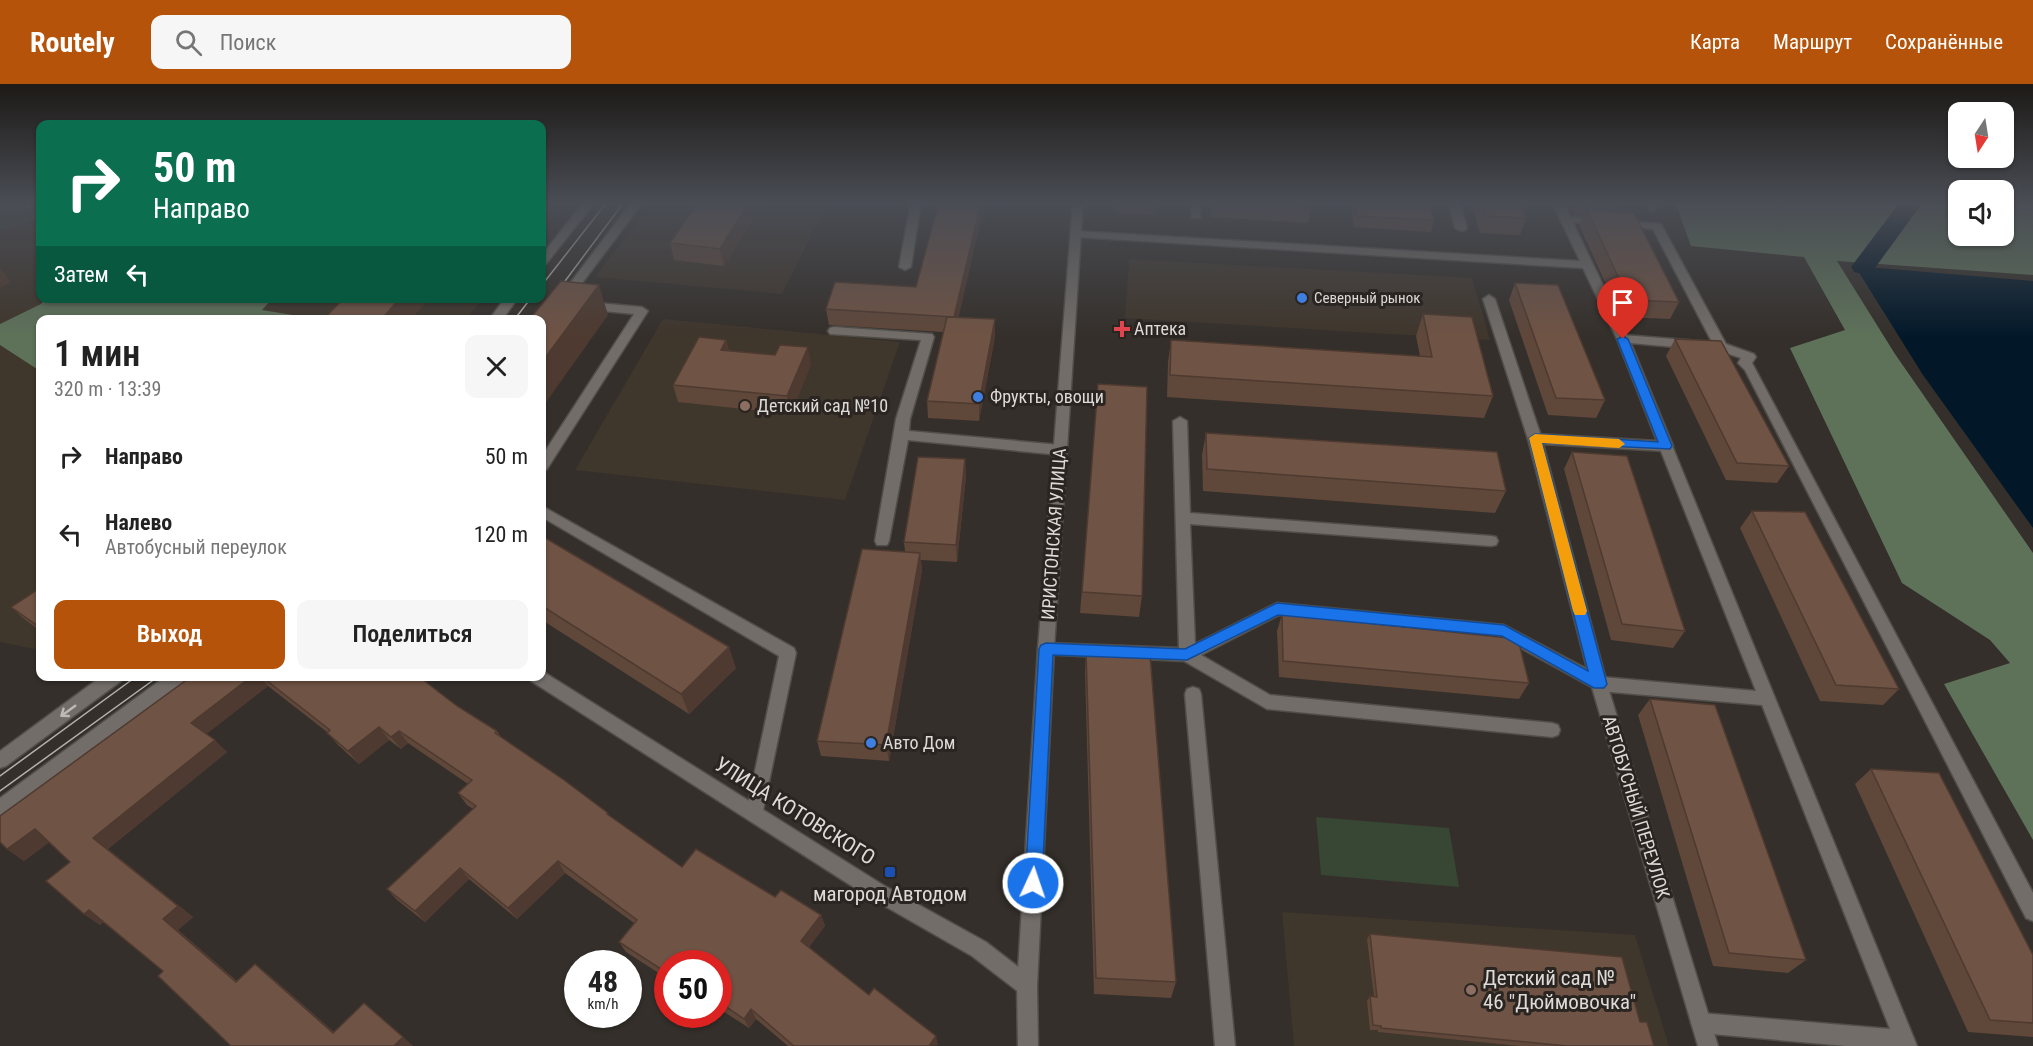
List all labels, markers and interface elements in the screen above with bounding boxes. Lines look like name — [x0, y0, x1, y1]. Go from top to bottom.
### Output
search box — [151, 15, 571, 69]
text: Routely — [30, 26, 115, 59]
icon: search — [172, 26, 205, 59]
text: Поиск — [220, 30, 276, 55]
text: Карта — [1690, 30, 1740, 54]
text: Маршрут — [1773, 30, 1852, 54]
text: Сохранённые — [1885, 30, 2003, 54]
north arrow — [1948, 102, 2014, 168]
map controls — [1948, 102, 2014, 246]
text: 50 m — [153, 143, 236, 192]
icon: right — [54, 144, 132, 222]
button: sound — [1948, 180, 2014, 246]
text: Направо — [153, 193, 250, 225]
icon: left — [121, 258, 154, 291]
text: Затем — [54, 262, 109, 287]
pin — [1597, 277, 1648, 339]
icon: arrive — [1606, 286, 1639, 319]
place label: Северный рынок — [1314, 289, 1420, 307]
marker: Северный рынок — [1295, 291, 1309, 305]
place label: Аптека — [1134, 318, 1186, 339]
marker: Аптека — [1115, 322, 1129, 336]
text: 1 мин — [54, 333, 140, 375]
button: close — [465, 335, 528, 398]
text: 320 m · 13:39 — [54, 377, 161, 401]
place label: Фрукты, овощи — [990, 386, 1104, 407]
marker: Фрукты, овощи — [971, 390, 985, 404]
place label: Детский сад №10 — [757, 395, 888, 416]
marker: Детский сад №10 — [738, 399, 752, 413]
icon: right — [54, 440, 87, 473]
text: Направо — [105, 444, 183, 469]
text: 50 m — [485, 444, 528, 469]
street label: ИРИСТОНСКАЯ УЛИЦА — [1037, 447, 1070, 620]
text: Налево — [105, 510, 172, 535]
icon: left — [54, 518, 87, 551]
text: 120 m — [474, 522, 528, 547]
text: Автобусный переулок — [105, 535, 287, 559]
button: Выход — [54, 600, 285, 669]
button: Поделиться — [297, 600, 528, 669]
one-way arrow — [61, 705, 77, 718]
street label: АВТОБУСНЫЙ ПЕРЕУЛОК — [1599, 713, 1674, 901]
place label: Авто Дом — [883, 732, 955, 753]
marker: Авто Дом — [864, 736, 878, 750]
street label: УЛИЦА КОТОВСКОГО — [711, 752, 879, 870]
position arrow — [1001, 851, 1065, 915]
marker: магород Автодом — [883, 865, 897, 879]
place label: магород Автодом — [813, 882, 967, 906]
speed limit sign: 50 — [654, 950, 732, 1028]
text: 48 — [588, 964, 618, 999]
place label: Детский сад № 46 "Дюймовочка" — [1483, 966, 1636, 1014]
marker: Детский сад № 46 "Дюймовочка" — [1464, 983, 1478, 997]
text: km/h — [588, 995, 618, 1013]

